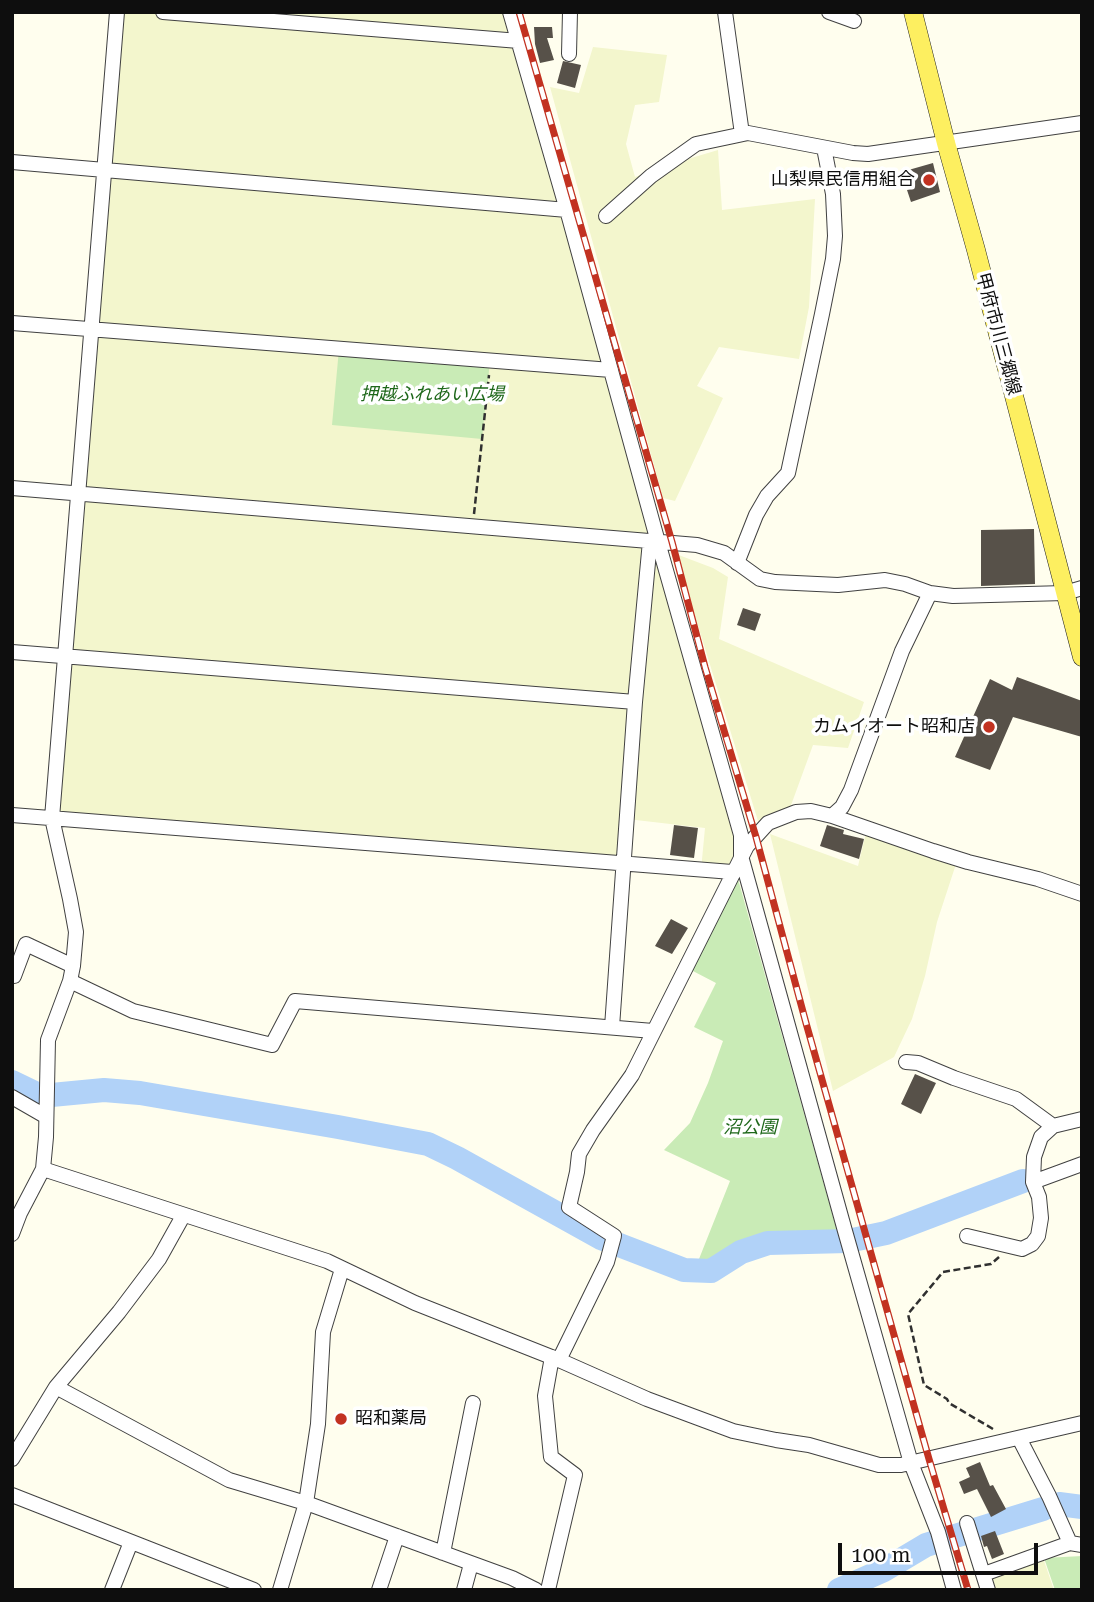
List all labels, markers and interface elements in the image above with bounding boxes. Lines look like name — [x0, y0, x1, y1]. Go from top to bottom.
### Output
place label: 山梨県民信用組合 — [771, 169, 915, 191]
marker: 山梨県民信用組合 — [921, 172, 937, 188]
street label: 甲府市川三郷線 — [971, 270, 1025, 398]
park label: 押越ふれあい広場 — [360, 384, 504, 406]
place label: カムイオート昭和店 — [813, 716, 975, 738]
marker: カムイオート昭和店 — [981, 719, 997, 735]
park label: 沼公園 — [723, 1117, 777, 1139]
place label: 昭和薬局 — [355, 1408, 427, 1430]
marker: 昭和薬局 — [333, 1411, 349, 1427]
scale bar — [842, 1528, 1042, 1572]
text: 100 m — [851, 1543, 911, 1567]

